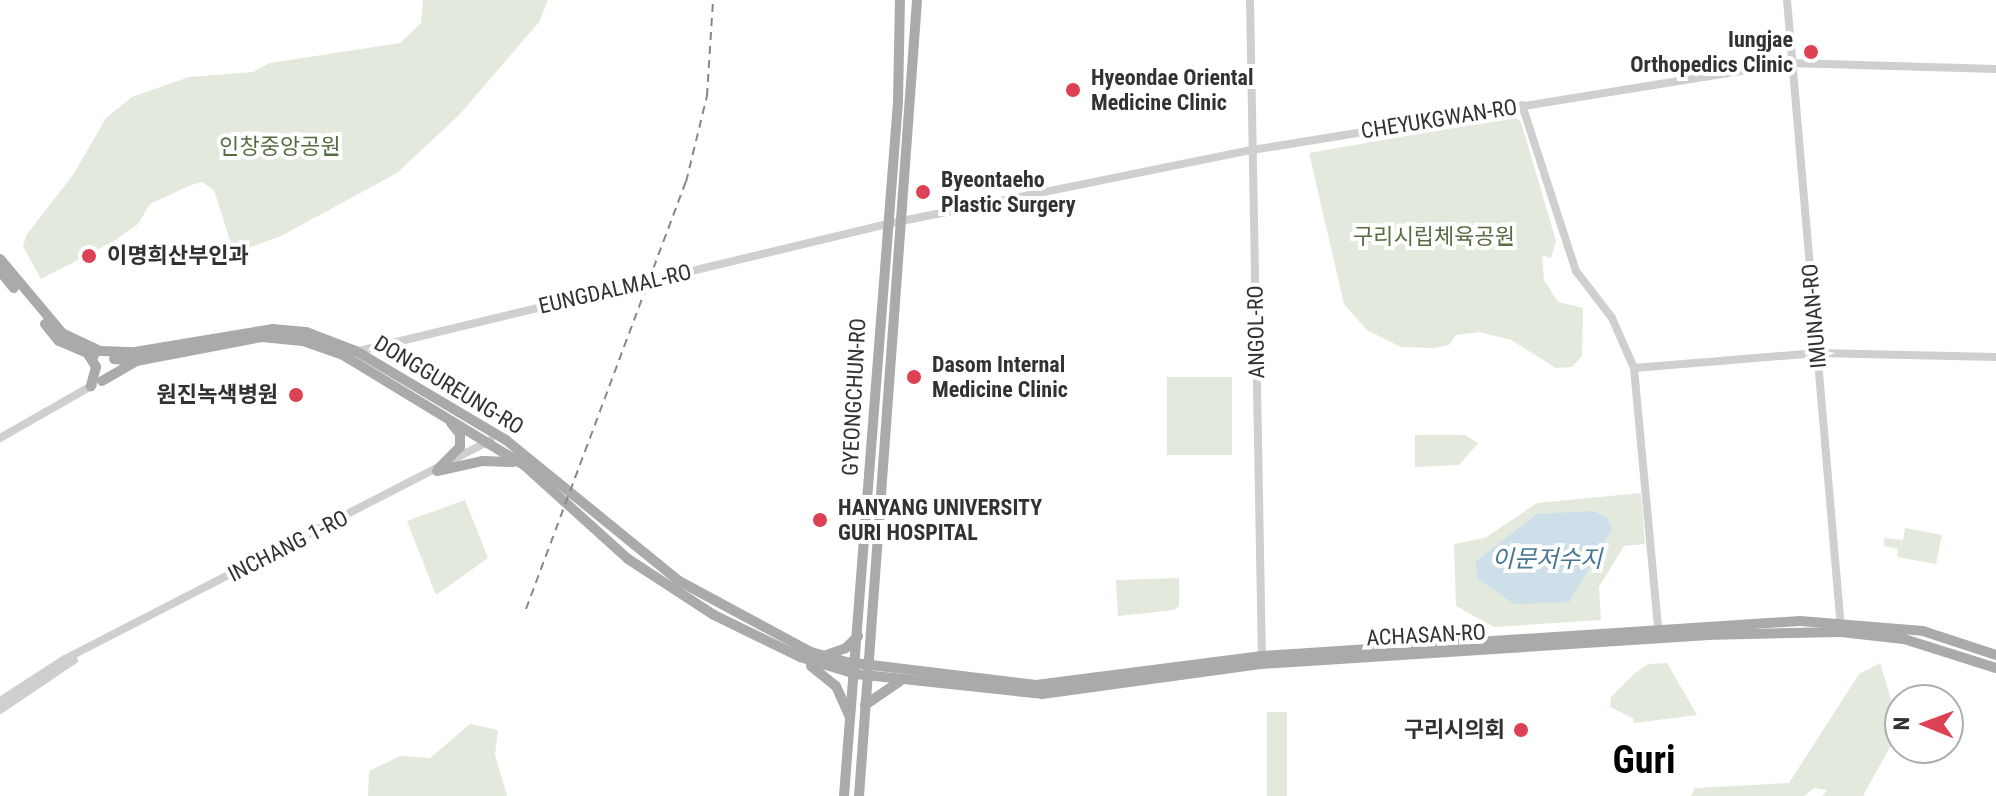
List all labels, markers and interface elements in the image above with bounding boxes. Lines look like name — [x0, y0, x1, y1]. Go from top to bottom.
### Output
place label: Iungjae Orthopedics Clinic — [1630, 26, 1793, 78]
marker: Iungjae Orthopedics Clinic — [1800, 41, 1822, 63]
place label: Hyeondae Oriental Medicine Clinic — [1091, 64, 1253, 116]
marker: Hyeondae Oriental Medicine Clinic — [1062, 79, 1084, 101]
street label: CHEYUKGWAN-RO — [1359, 94, 1519, 144]
park label: 인창중앙공원 — [219, 134, 341, 160]
place label: Byeontaeho Plastic Surgery — [941, 166, 1076, 218]
marker: Byeontaeho Plastic Surgery — [912, 181, 934, 203]
park label: 구리시립체육공원 — [1353, 224, 1515, 250]
place label: 이명희산부인과 — [107, 243, 249, 269]
marker: 이명희산부인과 — [78, 245, 100, 267]
street label: EUNGDALMAL-RO — [536, 259, 694, 319]
street label: IMUNAN-RO — [1796, 263, 1832, 369]
street label: ANGOL-RO — [1242, 285, 1270, 379]
street label: GYEONGCHUN-RO — [837, 318, 871, 476]
street label: DONGGUREUNG-RO — [369, 330, 529, 440]
place label: Dasom Internal Medicine Clinic — [932, 351, 1068, 402]
marker: Dasom Internal Medicine Clinic — [903, 366, 925, 388]
place label: 원진녹색병원 — [157, 382, 278, 408]
marker: 원진녹색병원 — [285, 384, 307, 406]
place label: HANYANG UNIVERSITY GURI HOSPITAL — [838, 494, 1042, 546]
street label: INCHANG 1-RO — [224, 504, 352, 588]
marker: HANYANG UNIVERSITY GURI HOSPITAL — [809, 509, 831, 531]
water label: 이문저수지 — [1492, 546, 1602, 574]
street label: ACHASAN-RO — [1366, 619, 1486, 651]
north arrow — [1884, 684, 1964, 764]
place label: 구리시의회 — [1404, 717, 1505, 743]
text: N — [1889, 717, 1914, 731]
marker: 구리시의회 — [1512, 721, 1530, 739]
district label: Guri — [1612, 738, 1676, 784]

